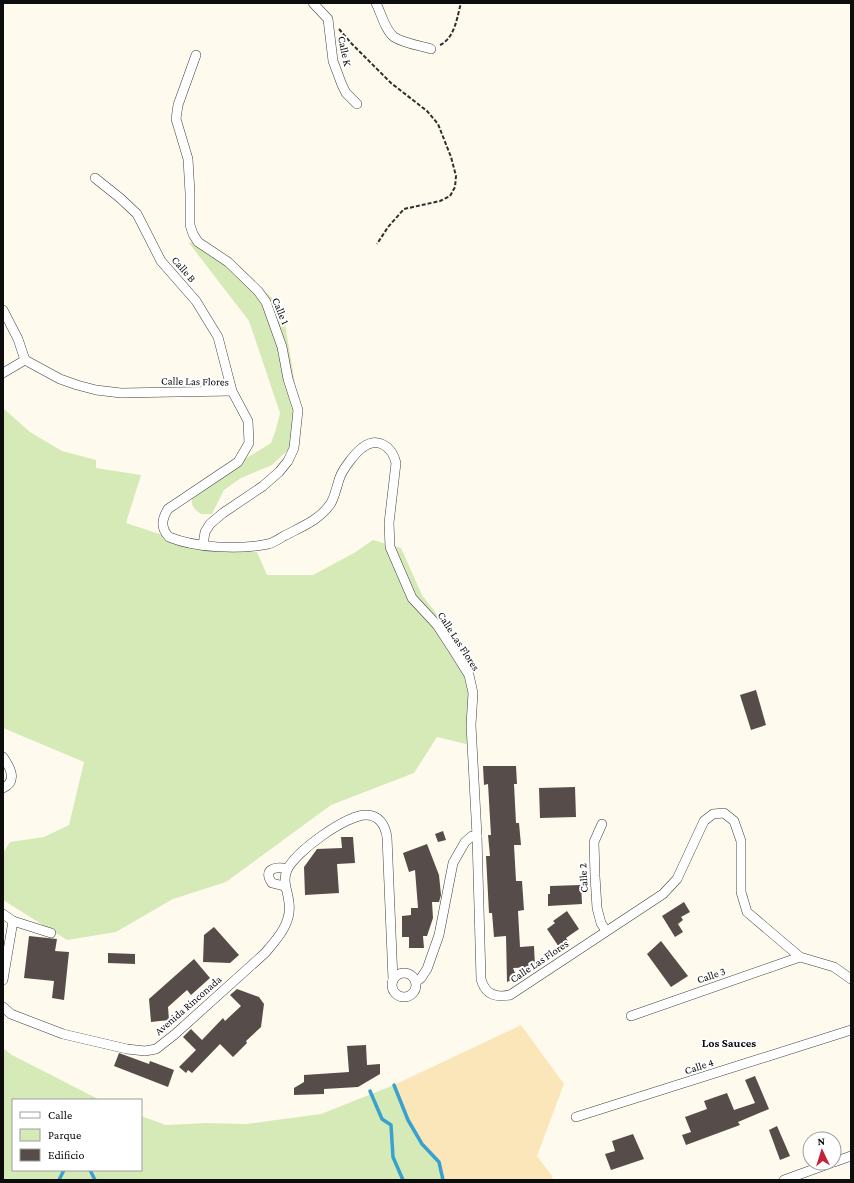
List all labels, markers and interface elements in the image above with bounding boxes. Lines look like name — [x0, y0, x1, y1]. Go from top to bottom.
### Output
street label: Calle K — [336, 35, 354, 68]
street label: Calle B — [170, 254, 198, 284]
street label: Calle 1 — [270, 296, 292, 326]
street label: Calle Las Flores — [161, 374, 229, 388]
street label: Calle Las Flores — [436, 609, 482, 673]
street label: Calle 2 — [576, 863, 590, 893]
street label: Calle Las Flores — [508, 937, 570, 985]
street label: Calle 3 — [695, 965, 727, 985]
street label: Avenida Rinconada — [152, 973, 224, 1037]
district label: Los Sauces — [702, 1036, 756, 1050]
street label: Calle 4 — [683, 1056, 715, 1076]
legend — [12, 1099, 142, 1171]
text: Calle — [48, 1108, 72, 1122]
text: Parque — [48, 1128, 81, 1142]
north arrow — [802, 1131, 842, 1171]
text: N — [817, 1135, 826, 1147]
text: Edificio — [48, 1148, 85, 1162]

